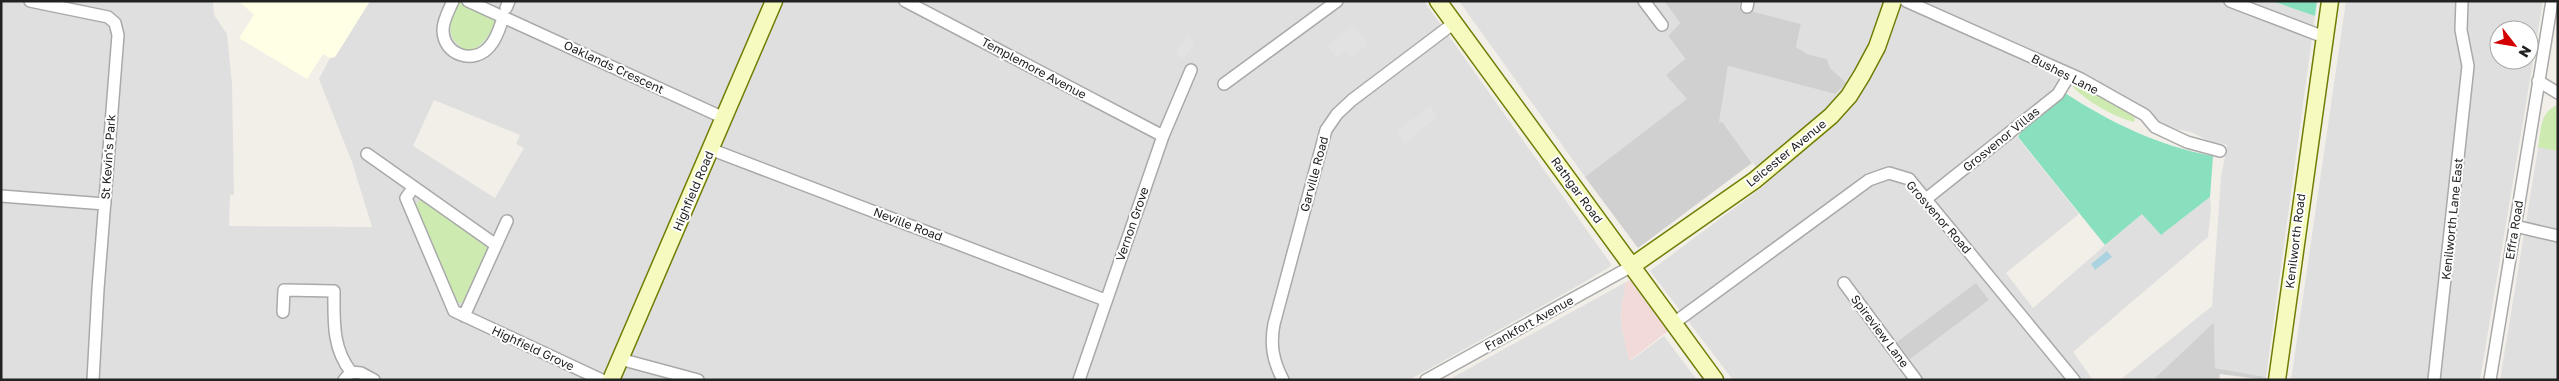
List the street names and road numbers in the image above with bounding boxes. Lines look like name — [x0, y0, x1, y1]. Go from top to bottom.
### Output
street label: Templemore Avenue — [979, 34, 1089, 102]
street label: Oaklands Crescent — [562, 37, 667, 97]
street label: Bushes Lane — [2029, 51, 2101, 97]
street label: Grosvenor Villas — [1960, 103, 2042, 175]
street label: St Kevin's Park — [98, 114, 118, 200]
street label: Leicester Avenue — [1743, 116, 1829, 190]
street label: Garville Road — [1297, 135, 1331, 213]
street label: Highfield Road — [669, 149, 717, 233]
street label: Rathgar Road — [1548, 154, 1606, 226]
street label: Kenilworth Lane East — [2438, 157, 2466, 281]
street label: Grosvenor Road — [1903, 177, 1975, 257]
street label: Vernon Grove — [1112, 185, 1152, 263]
street label: Kenilworth Road — [2282, 193, 2308, 289]
street label: Effra Road — [2502, 199, 2526, 261]
street label: Neville Road — [871, 204, 945, 244]
street label: Frankfort Avenue — [1482, 292, 1576, 354]
street label: Spireview Lane — [1848, 292, 1912, 370]
street label: Highfield Grove — [489, 322, 577, 374]

